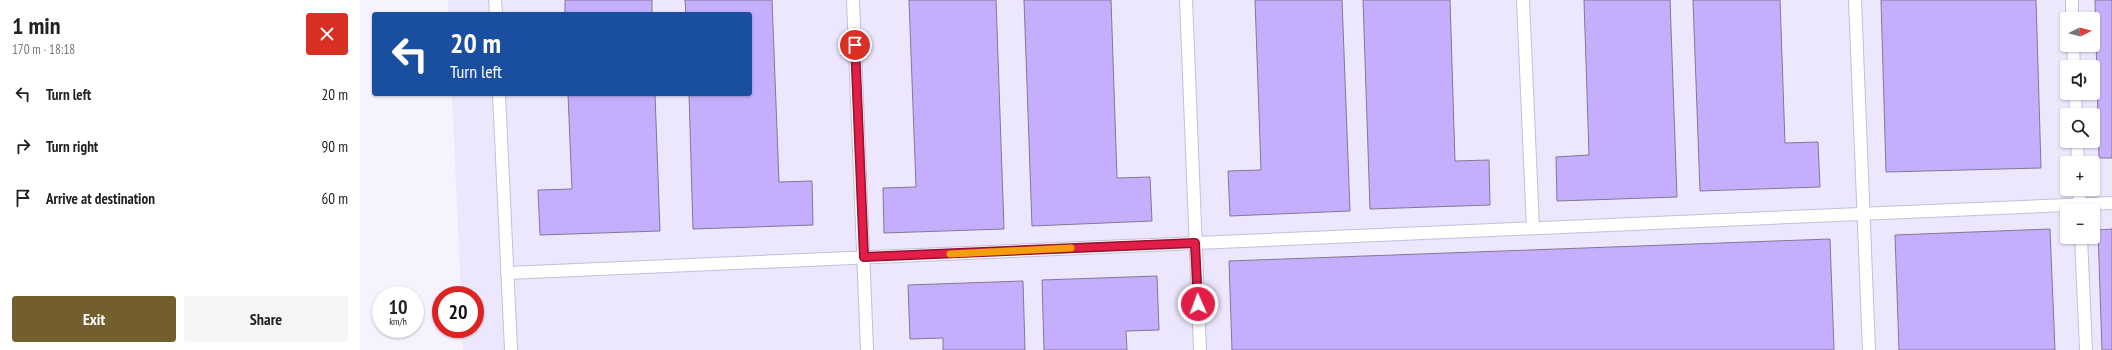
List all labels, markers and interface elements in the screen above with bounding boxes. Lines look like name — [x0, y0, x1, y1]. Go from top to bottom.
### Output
text: 1 min — [12, 10, 60, 41]
north arrow — [2060, 12, 2100, 52]
map controls — [2060, 12, 2100, 244]
button: close — [306, 13, 348, 55]
text: 20 m — [450, 24, 501, 61]
icon: left — [384, 28, 436, 80]
pin — [838, 28, 872, 62]
icon: arrive — [844, 34, 866, 56]
text: 170 m · 18:18 — [12, 41, 75, 58]
text: Turn left — [450, 60, 502, 83]
button: sound — [2060, 60, 2100, 100]
icon: left — [12, 83, 34, 105]
text: Turn left — [46, 85, 91, 104]
text: 20 m — [322, 85, 348, 104]
button: search — [2060, 108, 2100, 148]
icon: right — [12, 135, 34, 157]
text: Turn right — [46, 137, 98, 156]
text: 90 m — [322, 137, 348, 156]
button: + — [2060, 156, 2100, 196]
icon: arrive — [12, 187, 34, 209]
text: Arrive at destination — [46, 189, 155, 208]
text: 60 m — [322, 189, 348, 208]
button: − — [2060, 204, 2100, 244]
position arrow — [1177, 283, 1219, 325]
speed limit sign: 20 — [432, 286, 484, 338]
text: 10 — [388, 294, 408, 320]
button: Exit — [12, 296, 176, 342]
button: Share — [184, 296, 348, 342]
text: km/h — [389, 315, 407, 328]

